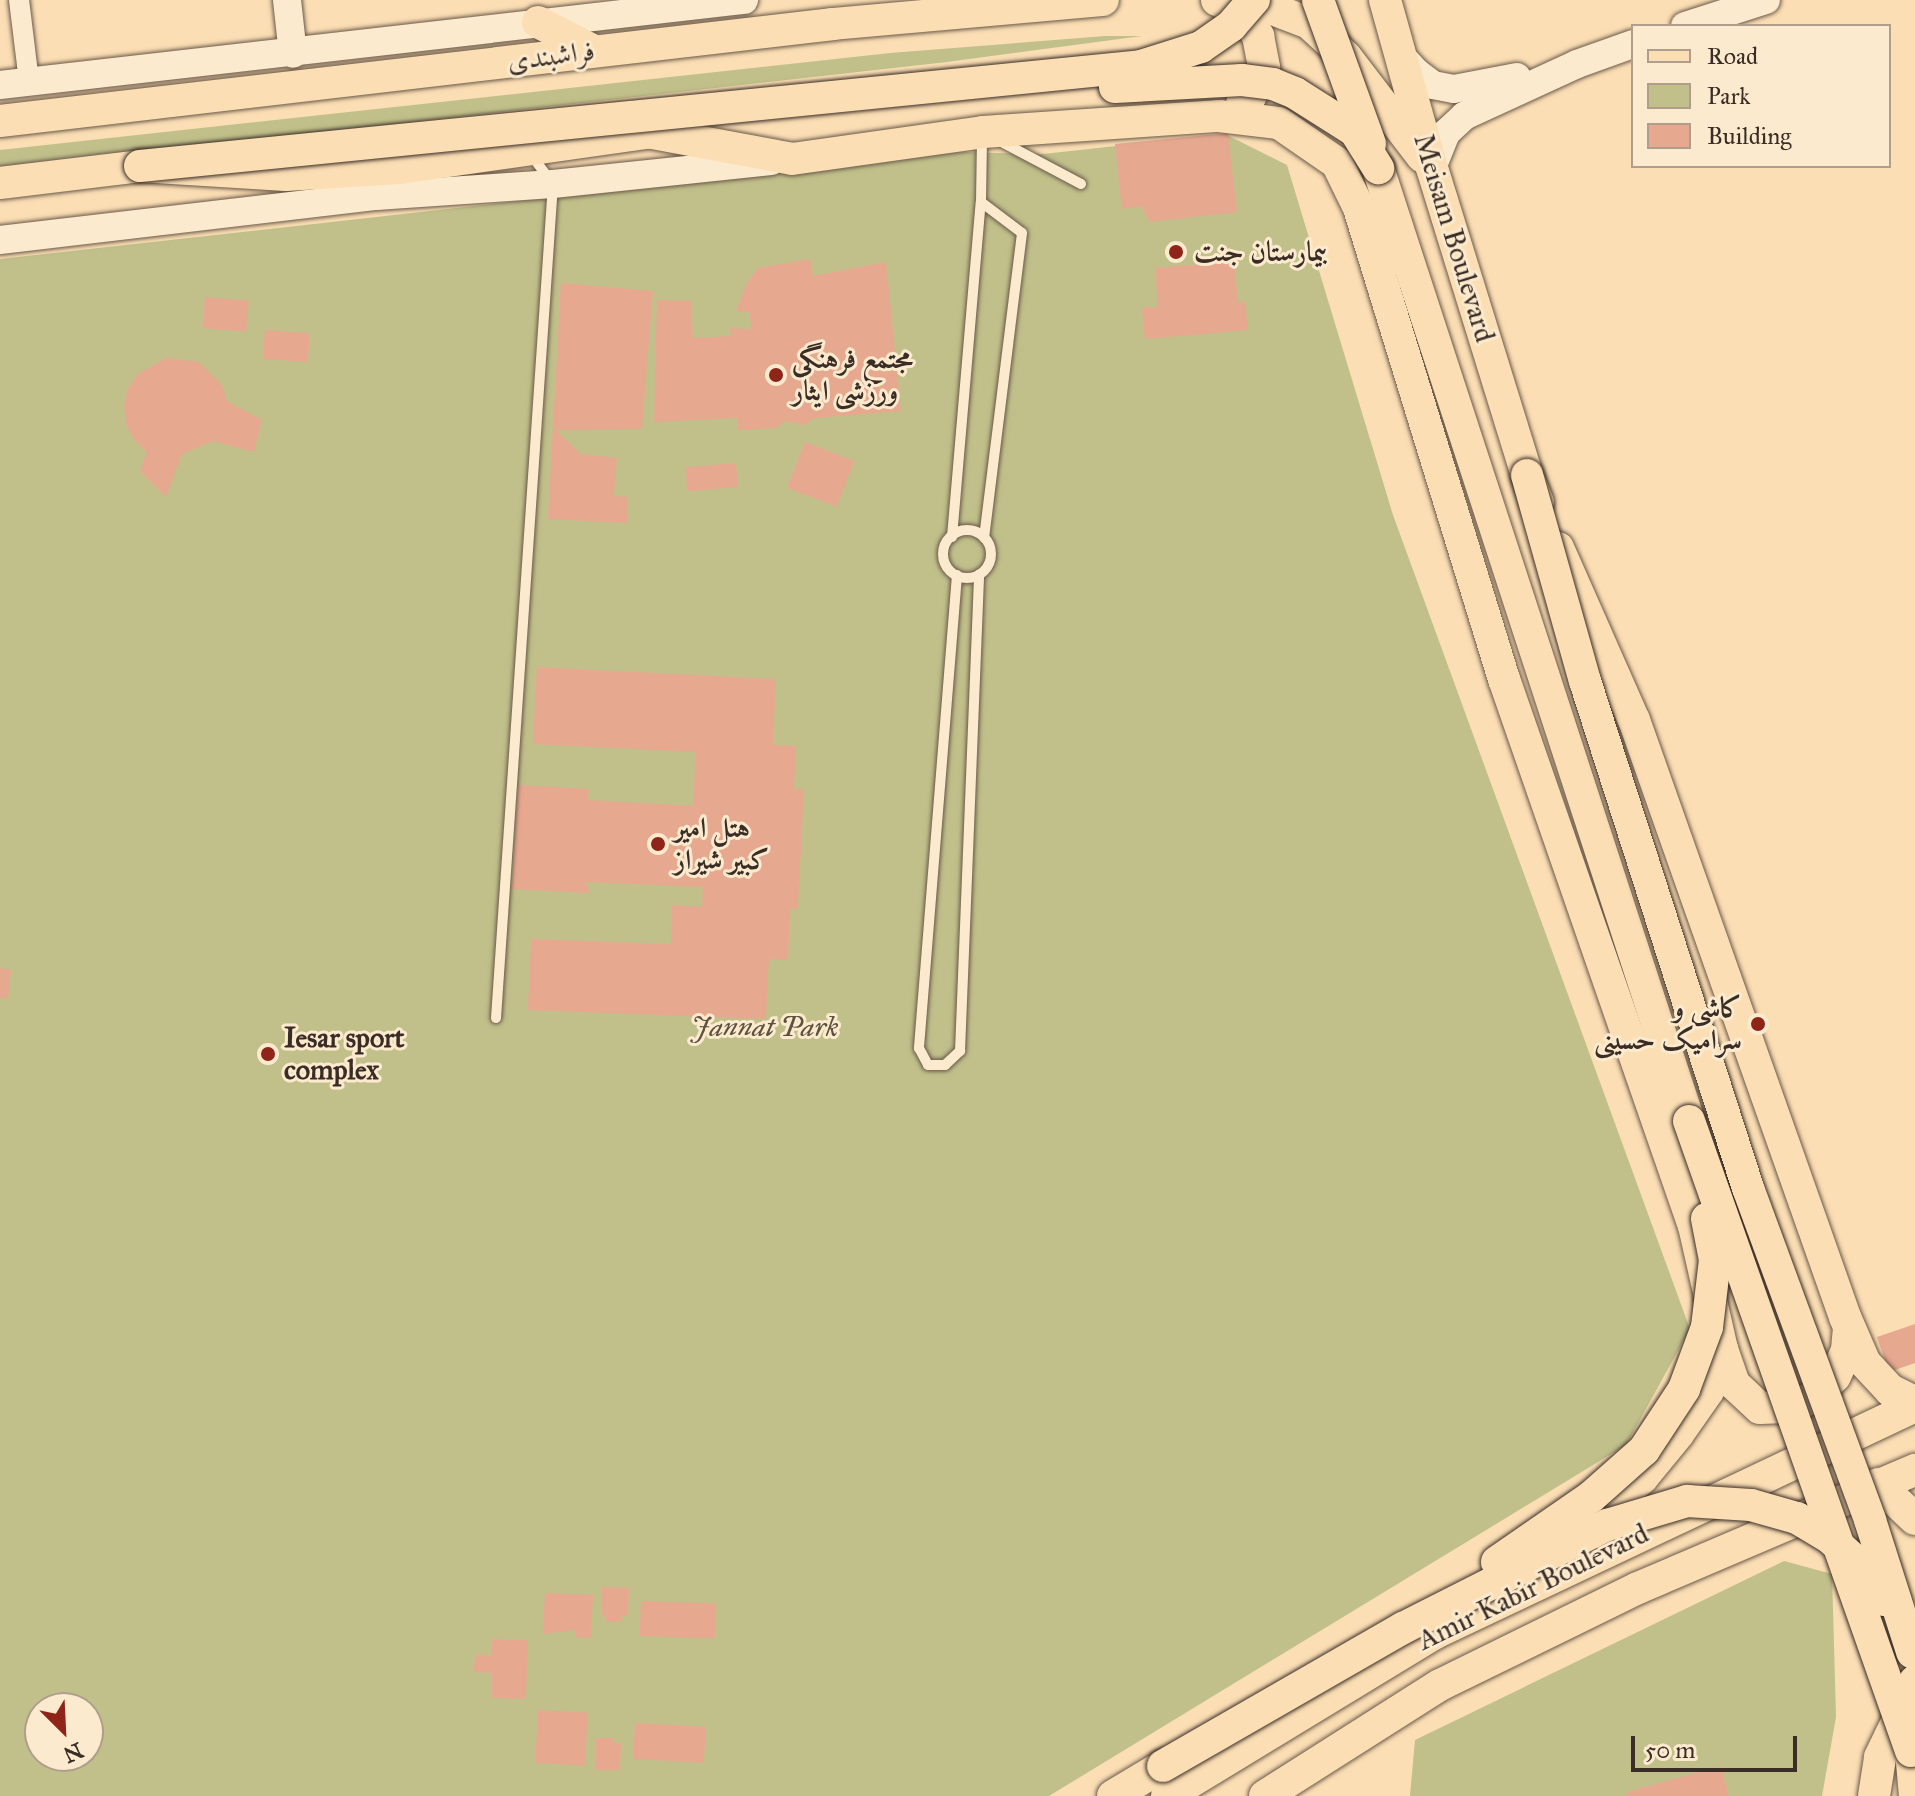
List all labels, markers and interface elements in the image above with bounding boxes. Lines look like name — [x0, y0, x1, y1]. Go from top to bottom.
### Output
legend — [1631, 24, 1891, 168]
street label: فراشبندی — [505, 34, 597, 78]
text: Road — [1707, 41, 1758, 71]
text: Park — [1707, 81, 1750, 111]
text: Building — [1707, 121, 1792, 151]
street label: Meisam Boulevard — [1406, 130, 1502, 346]
place label: بیمارستان جنت — [1194, 235, 1327, 269]
marker: بیمارستان جنت — [1165, 241, 1187, 263]
place label: مجتمع فرهنگی ورزشی ایثار — [792, 342, 913, 408]
marker: مجتمع فرهنگی ورزشی ایثار — [767, 366, 785, 384]
place label: هتل امیر کبیر شیراز — [674, 811, 769, 877]
marker: هتل امیر کبیر شیراز — [649, 835, 667, 853]
place label: کاشی و سرامیک حسینی — [1594, 991, 1742, 1057]
park label: Jannat Park — [691, 1010, 839, 1044]
marker: کاشی و سرامیک حسینی — [1749, 1015, 1767, 1033]
place label: Iesar sport complex — [284, 1021, 405, 1087]
marker: Iesar sport complex — [259, 1045, 277, 1063]
street label: Amir Kabir Boulevard — [1412, 1517, 1654, 1657]
north arrow — [24, 1692, 104, 1772]
scale bar — [1635, 1720, 1801, 1770]
text: 50 m — [1645, 1735, 1695, 1765]
text: N — [59, 1736, 87, 1769]

